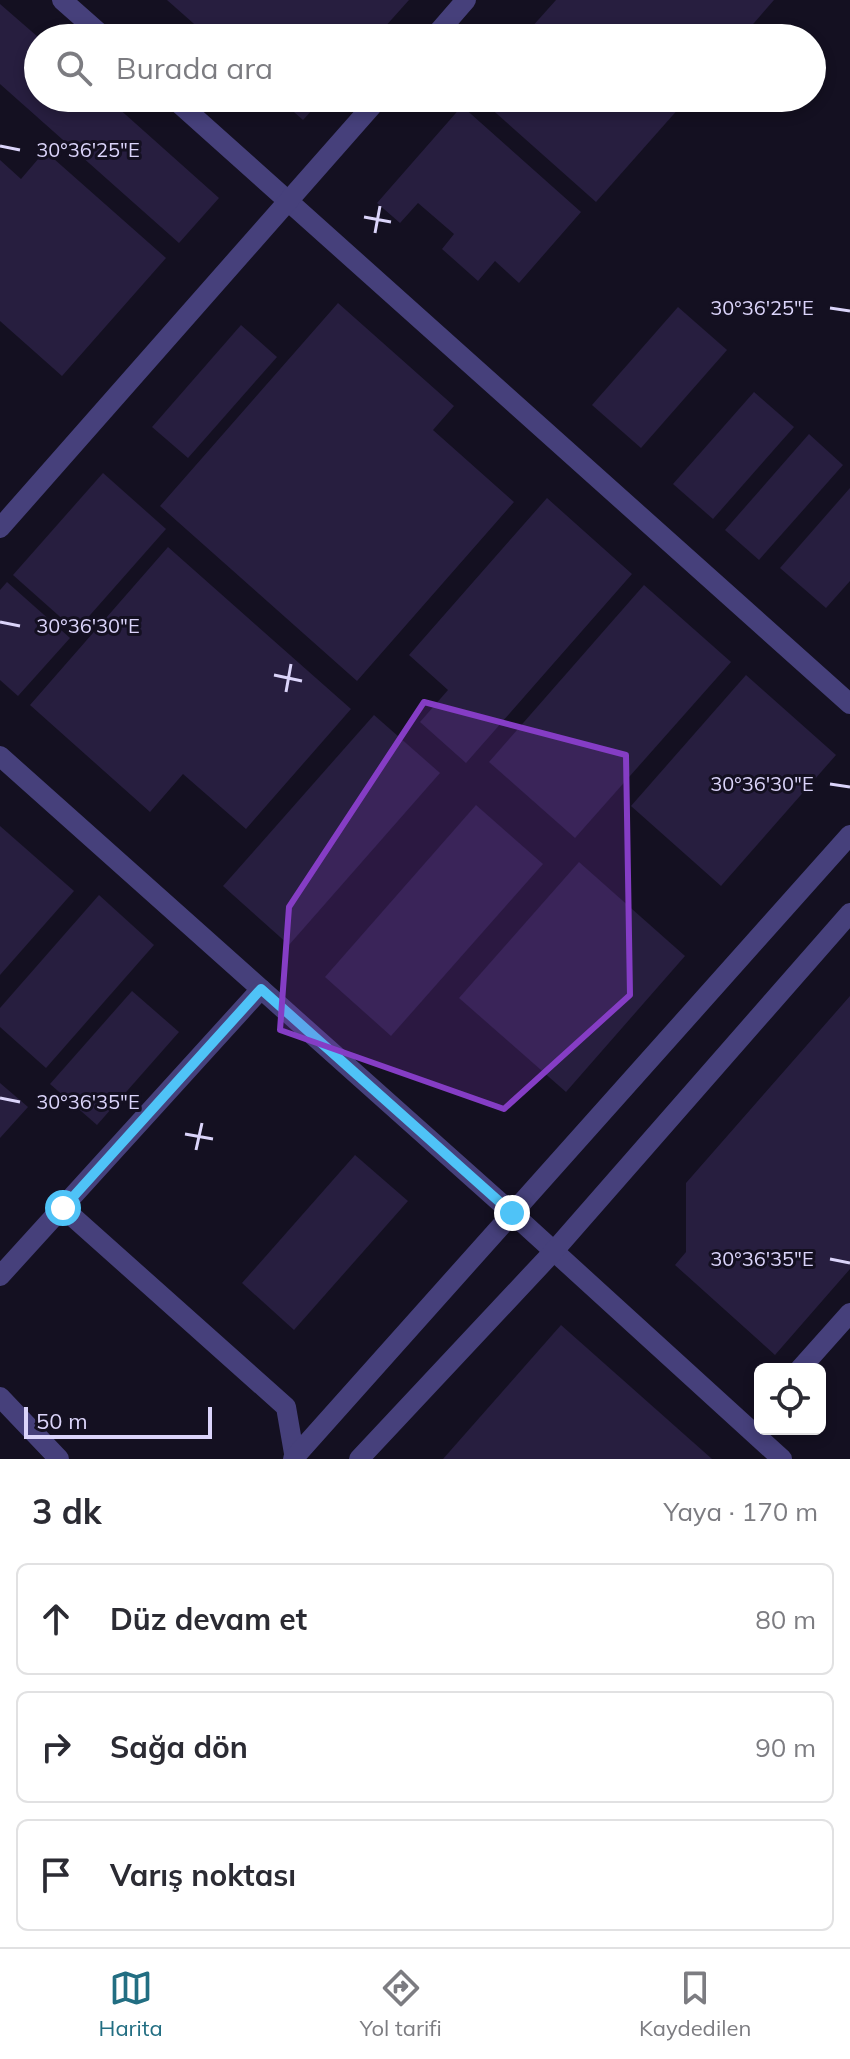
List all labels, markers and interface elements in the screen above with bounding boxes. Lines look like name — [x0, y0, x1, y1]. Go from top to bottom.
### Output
search box — [24, 24, 826, 112]
icon: search — [52, 46, 96, 90]
text: Burada ara — [116, 49, 273, 87]
text: 30°36'25"E — [36, 137, 140, 162]
text: 30°36'25"E — [710, 295, 814, 320]
text: 30°36'30"E — [36, 613, 140, 638]
text: 30°36'30"E — [710, 771, 814, 796]
text: 30°36'35"E — [36, 1089, 140, 1114]
route start — [45, 1190, 81, 1226]
route end — [494, 1195, 530, 1231]
text: 30°36'35"E — [710, 1246, 814, 1271]
map controls — [754, 1363, 826, 1435]
button: locate — [754, 1363, 826, 1435]
scale bar — [24, 1403, 212, 1439]
text: 50 m — [36, 1407, 87, 1435]
text: 3 dk — [32, 1490, 102, 1533]
text: Yaya · 170 m — [664, 1495, 818, 1528]
icon: ahead — [34, 1597, 78, 1641]
text: Düz devam et — [110, 1600, 307, 1638]
text: 80 m — [755, 1603, 816, 1636]
icon: right — [34, 1725, 78, 1769]
text: Sağa dön — [110, 1728, 248, 1766]
text: 90 m — [755, 1731, 816, 1764]
icon: arrive — [34, 1853, 78, 1897]
text: Varış noktası — [110, 1856, 296, 1894]
tab: Harita — [99, 1966, 163, 2042]
tab: Yol tarifi — [360, 1966, 442, 2042]
tab: Kaydedilen — [639, 1966, 751, 2042]

